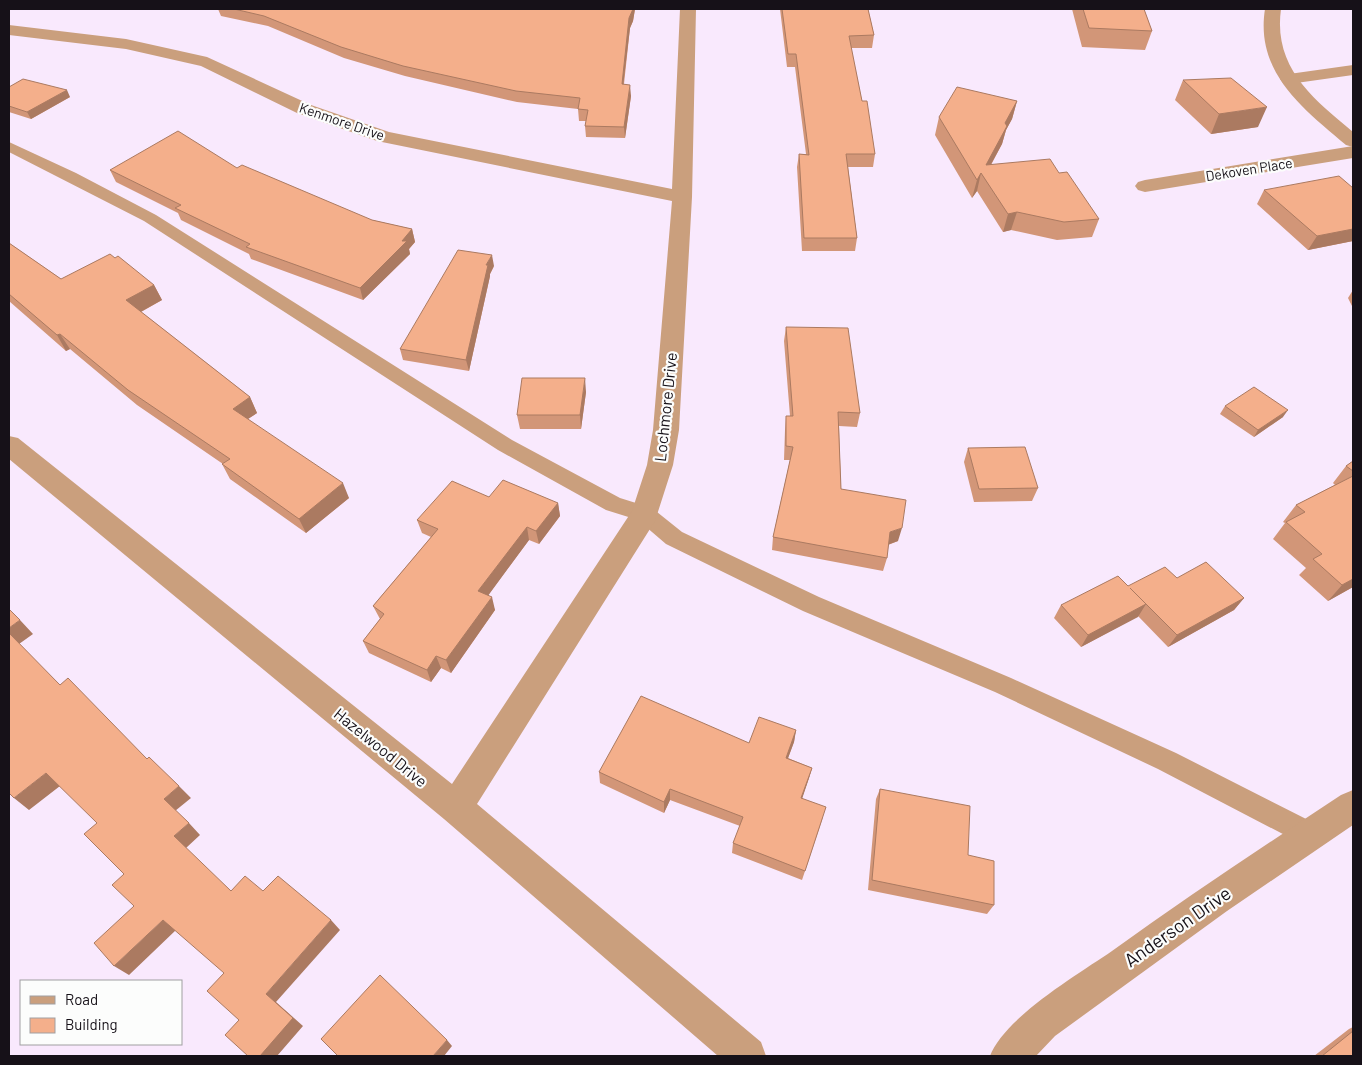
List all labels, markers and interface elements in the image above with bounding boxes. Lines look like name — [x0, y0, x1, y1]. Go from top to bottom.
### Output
street label: Kenmore Drive — [297, 98, 387, 144]
street label: Dekoven Place — [1204, 154, 1294, 184]
street label: Lochmore Drive — [650, 351, 680, 463]
street label: Hazelwood Drive — [331, 704, 431, 790]
street label: Anderson Drive — [1119, 881, 1235, 971]
legend — [20, 980, 182, 1045]
text: Road — [65, 990, 98, 1008]
text: Building — [65, 1015, 118, 1033]

